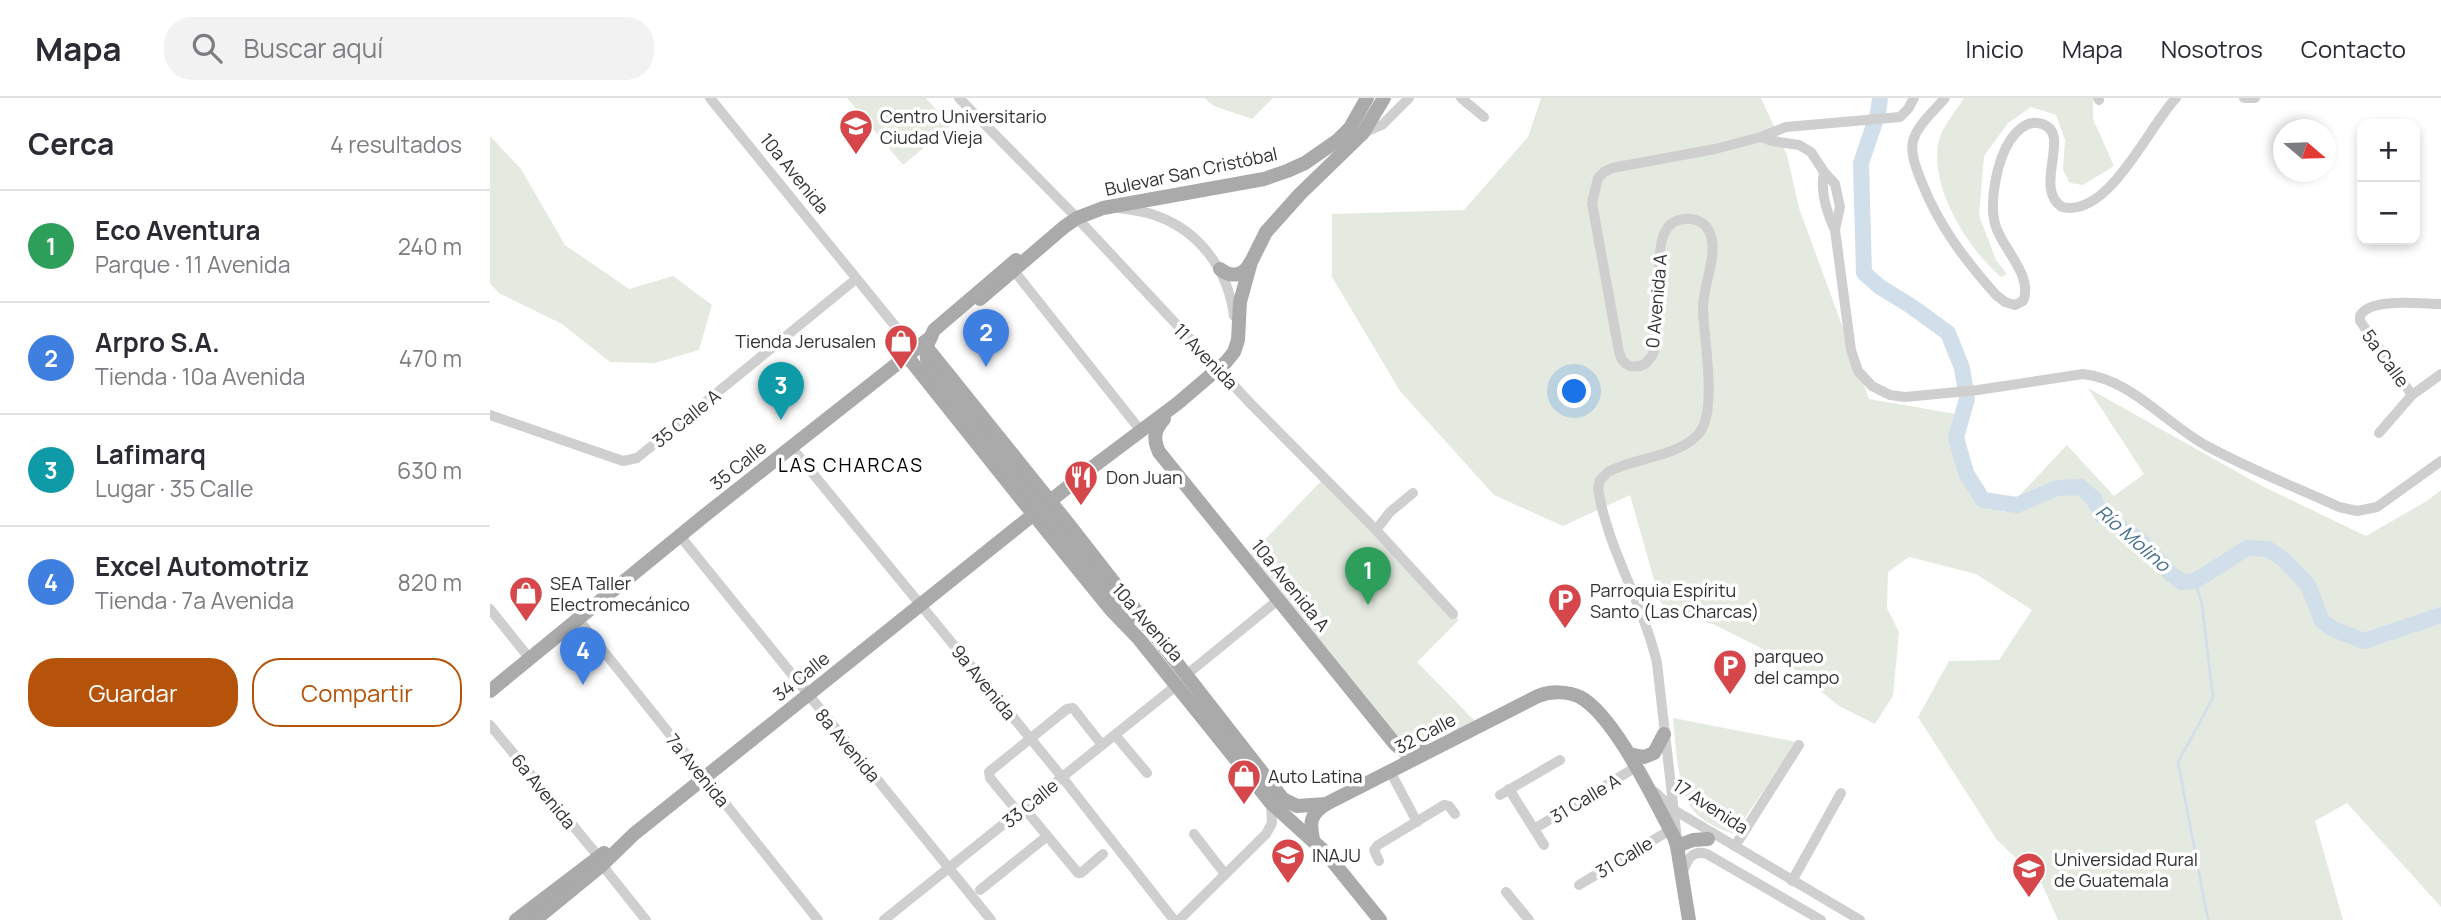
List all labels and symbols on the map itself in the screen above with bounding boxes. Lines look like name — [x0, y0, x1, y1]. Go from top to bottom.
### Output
place label: Centro Universitario Ciudad Vieja — [880, 104, 1047, 149]
school or university icon: Centro Universitario Ciudad Vieja — [837, 107, 875, 156]
north arrow — [2273, 119, 2336, 182]
street label: 10a Avenida — [755, 128, 835, 218]
street label: Bulevar San Cristóbal — [1103, 141, 1279, 201]
street label: 0 Avenida A — [1640, 252, 1672, 349]
pin: 2 — [963, 309, 1009, 367]
street label: 11 Avenida — [1169, 318, 1243, 394]
shop icon: Tienda Jerusalen — [882, 322, 920, 371]
street label: 5a Calle — [2357, 324, 2415, 392]
place label: Tienda Jerusalen — [735, 329, 876, 353]
pin: 3 — [758, 362, 804, 420]
your location — [1557, 374, 1591, 408]
street label: 35 Calle A — [647, 383, 725, 453]
street label: 35 Calle — [705, 435, 771, 495]
district label: LAS CHARCAS — [778, 452, 924, 478]
restaurant icon: Don Juan — [1062, 458, 1100, 507]
place label: Don Juan — [1106, 465, 1183, 489]
water label: Río Molino — [2091, 499, 2177, 578]
street label: 10a Avenida A — [1246, 534, 1336, 636]
pin: 1 — [1345, 547, 1391, 605]
place label: SEA Taller Electromecánico — [550, 571, 690, 616]
shop icon: SEA Taller Electromecánico — [507, 574, 545, 623]
street label: 10a Avenida — [1107, 578, 1189, 666]
place label: Parroquia Espíritu Santo (Las Charcas) — [1590, 578, 1759, 623]
parking icon: Parroquia Espíritu Santo (Las Charcas) — [1546, 581, 1584, 630]
pin: 4 — [560, 627, 606, 685]
street label: 9a Avenida — [946, 639, 1022, 725]
place label: parqueo del campo — [1754, 644, 1839, 689]
street label: 34 Calle — [768, 646, 834, 706]
parking icon: parqueo del campo — [1711, 647, 1749, 696]
street label: 8a Avenida — [810, 703, 886, 787]
street label: 32 Calle — [1390, 707, 1460, 759]
street label: 7a Avenida — [661, 728, 735, 812]
street label: 6a Avenida — [506, 748, 582, 834]
shop icon: Auto Latina — [1225, 757, 1263, 806]
place label: Auto Latina — [1268, 764, 1362, 788]
street label: 31 Calle A — [1546, 767, 1625, 828]
street label: 33 Calle — [997, 773, 1063, 833]
street label: 17 Avenida — [1669, 773, 1753, 839]
street label: 31 Calle — [1591, 831, 1657, 883]
school or university icon: INAJU — [1269, 836, 1307, 885]
place label: INAJU — [1312, 843, 1361, 867]
place label: Universidad Rural de Guatemala — [2054, 847, 2198, 892]
school or university icon: Universidad Rural de Guatemala — [2010, 850, 2048, 899]

